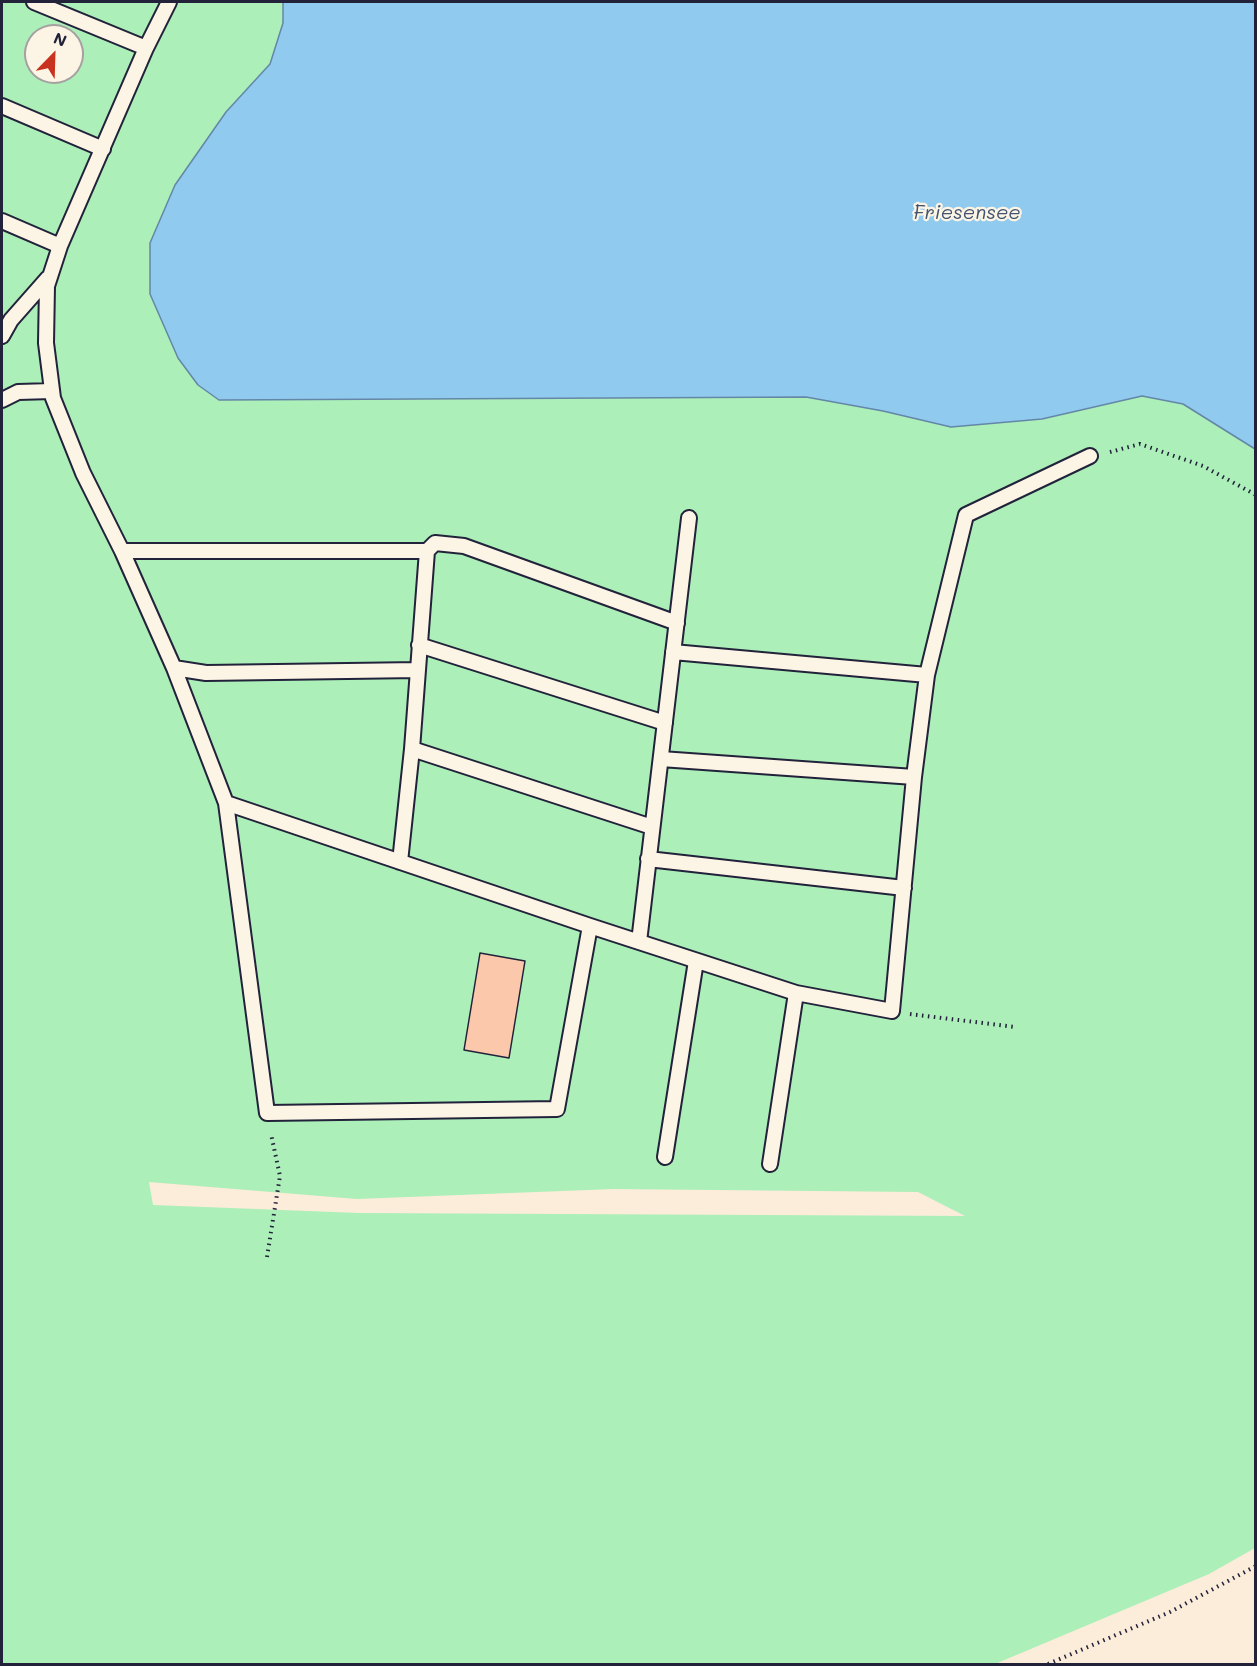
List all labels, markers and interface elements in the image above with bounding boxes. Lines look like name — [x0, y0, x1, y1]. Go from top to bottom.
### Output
north arrow — [24, 24, 84, 84]
text: N — [51, 27, 70, 51]
water label: Friesensee — [913, 201, 1021, 225]

